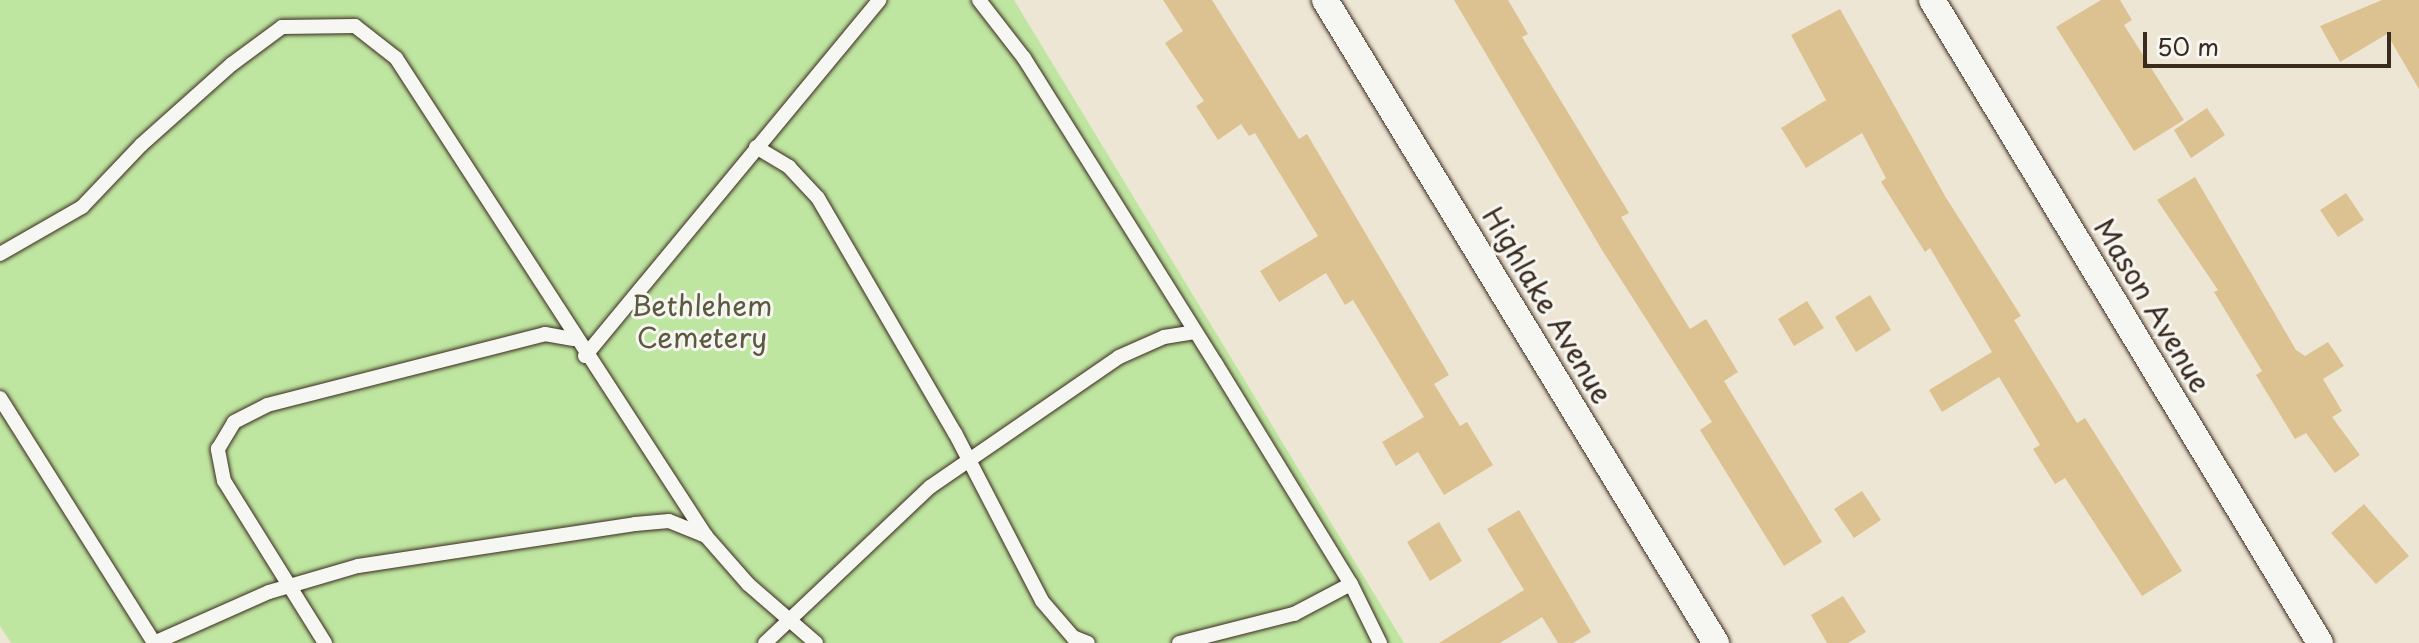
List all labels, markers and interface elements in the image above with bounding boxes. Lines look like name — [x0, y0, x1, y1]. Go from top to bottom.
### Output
scale bar — [2147, 16, 2395, 66]
text: 50 m — [2157, 28, 2219, 64]
street label: Highlake Avenue — [1476, 201, 1620, 409]
street label: Mason Avenue — [2089, 214, 2217, 396]
park label: Bethlehem Cemetery — [632, 288, 772, 354]

